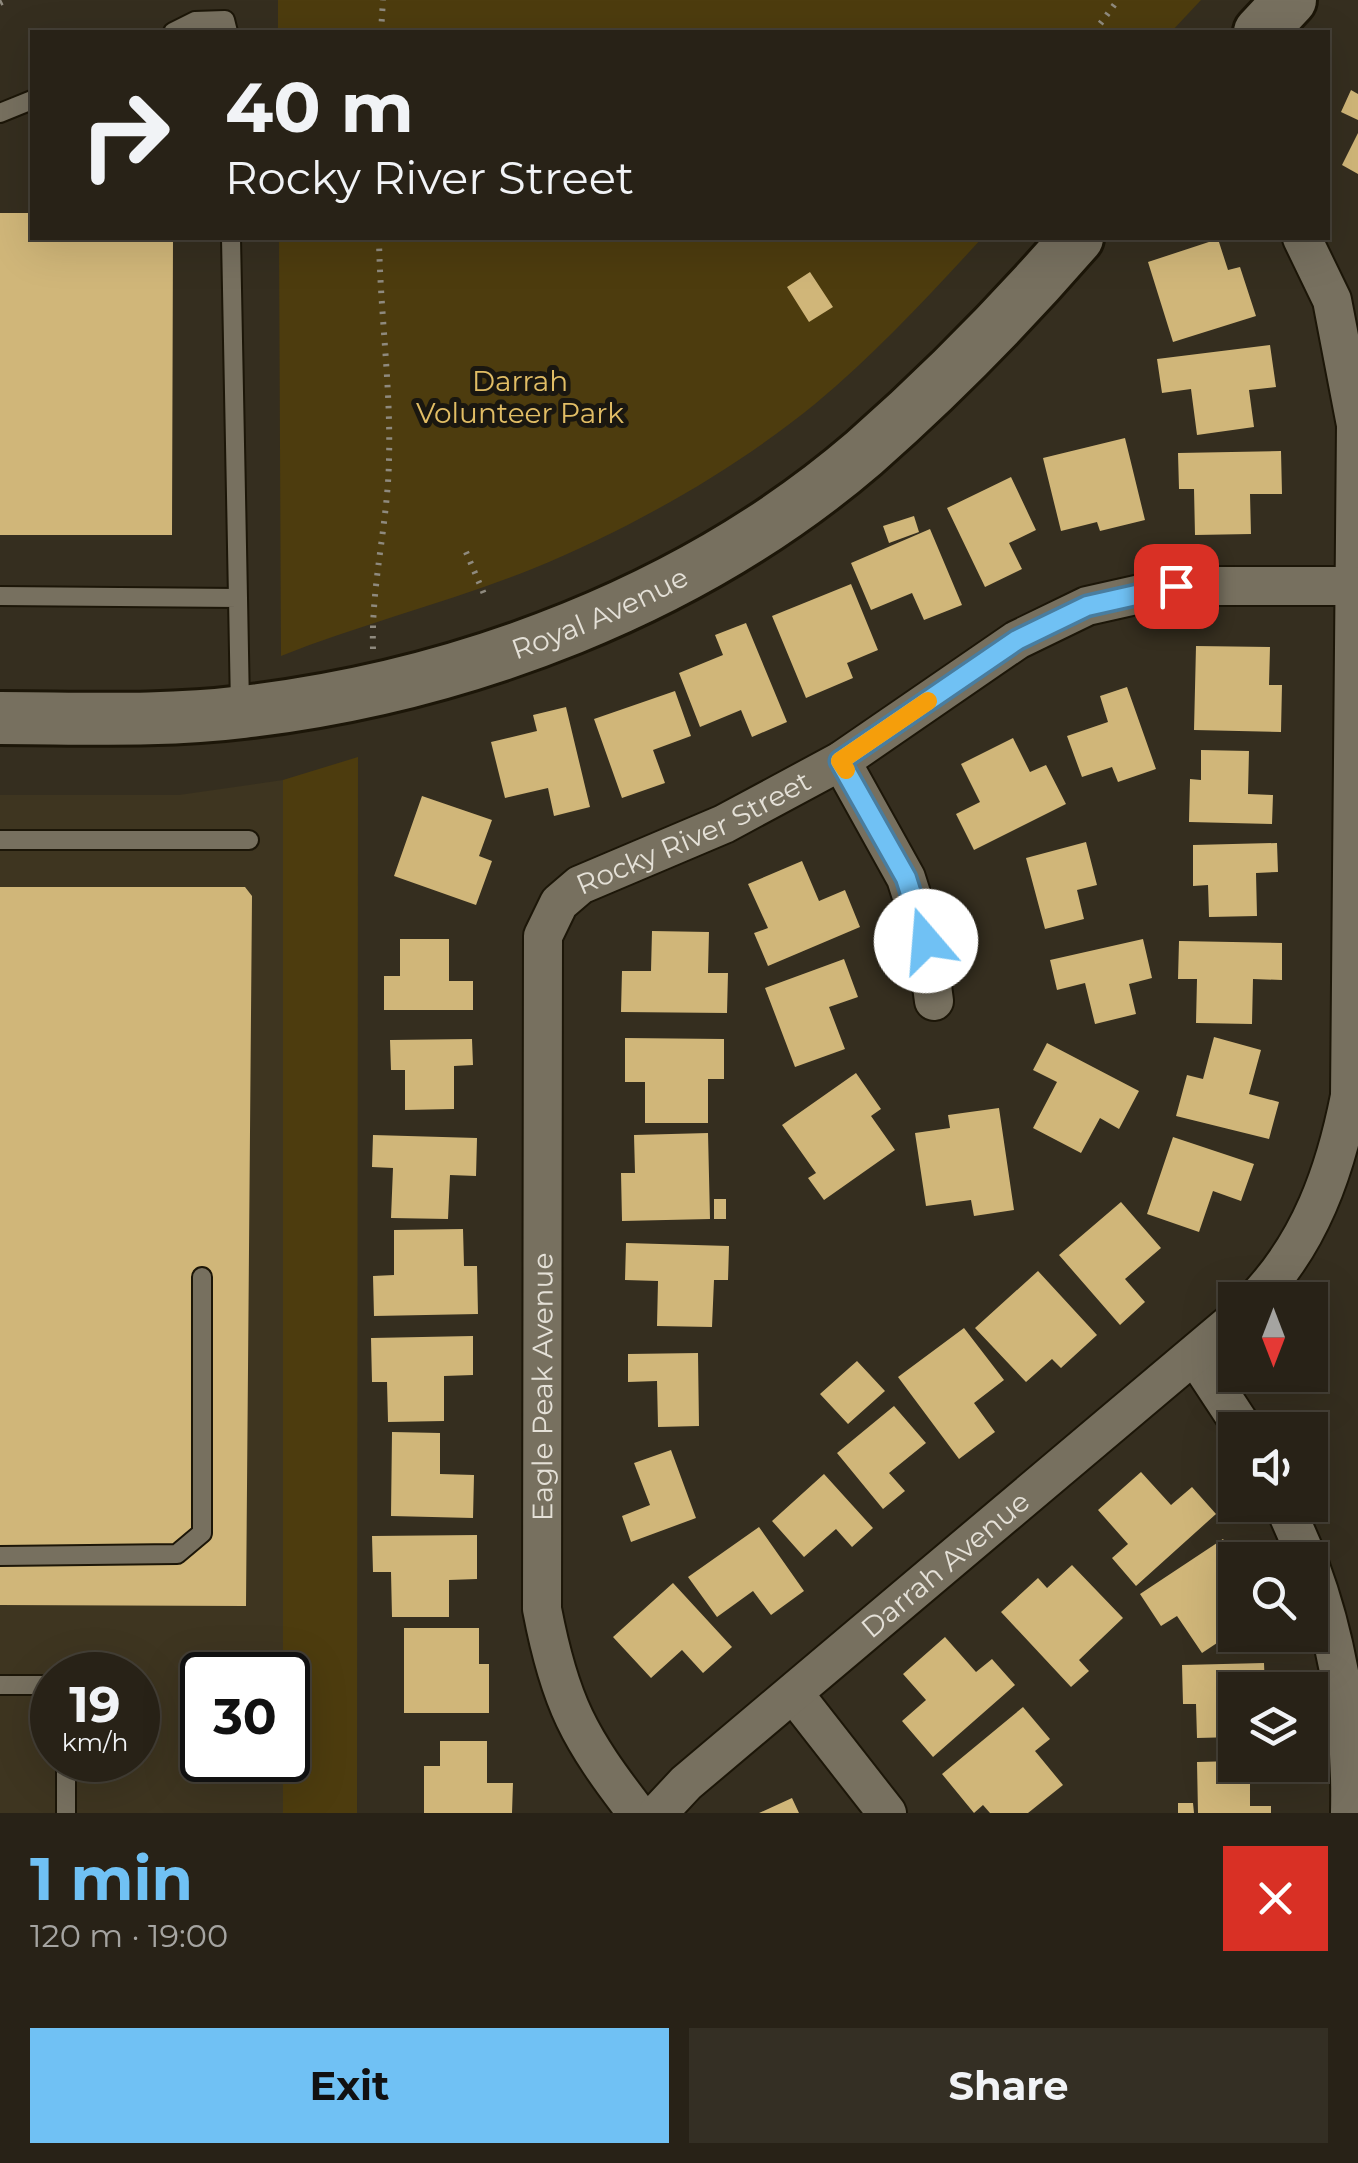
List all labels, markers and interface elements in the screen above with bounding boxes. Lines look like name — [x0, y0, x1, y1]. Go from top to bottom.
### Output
text: 40 m — [225, 64, 414, 150]
icon: right — [60, 70, 190, 200]
text: Rocky River Street — [225, 150, 634, 205]
park label: Darrah Volunteer Park — [416, 364, 624, 430]
pin — [1134, 544, 1219, 629]
icon: arrive — [1149, 559, 1204, 614]
street label: Royal Avenue — [507, 560, 694, 666]
street label: Rocky River Street — [571, 764, 816, 902]
position arrow — [874, 889, 978, 993]
street label: Eagle Peak Avenue — [525, 1253, 560, 1521]
north arrow — [1218, 1282, 1328, 1392]
map controls — [1218, 1282, 1328, 1782]
button: sound — [1218, 1412, 1328, 1522]
street label: Darrah Avenue — [854, 1484, 1036, 1645]
button: search — [1218, 1542, 1328, 1652]
speed limit sign: 30 — [180, 1652, 310, 1782]
button: layers — [1218, 1672, 1328, 1782]
text: 19 — [69, 1674, 121, 1735]
text: km/h — [62, 1727, 128, 1757]
text: 1 min — [30, 1842, 193, 1915]
button: close — [1223, 1846, 1328, 1951]
text: 120 m · 19:00 — [30, 1916, 228, 1955]
button: Exit — [30, 2028, 669, 2143]
button: Share — [689, 2028, 1328, 2143]

